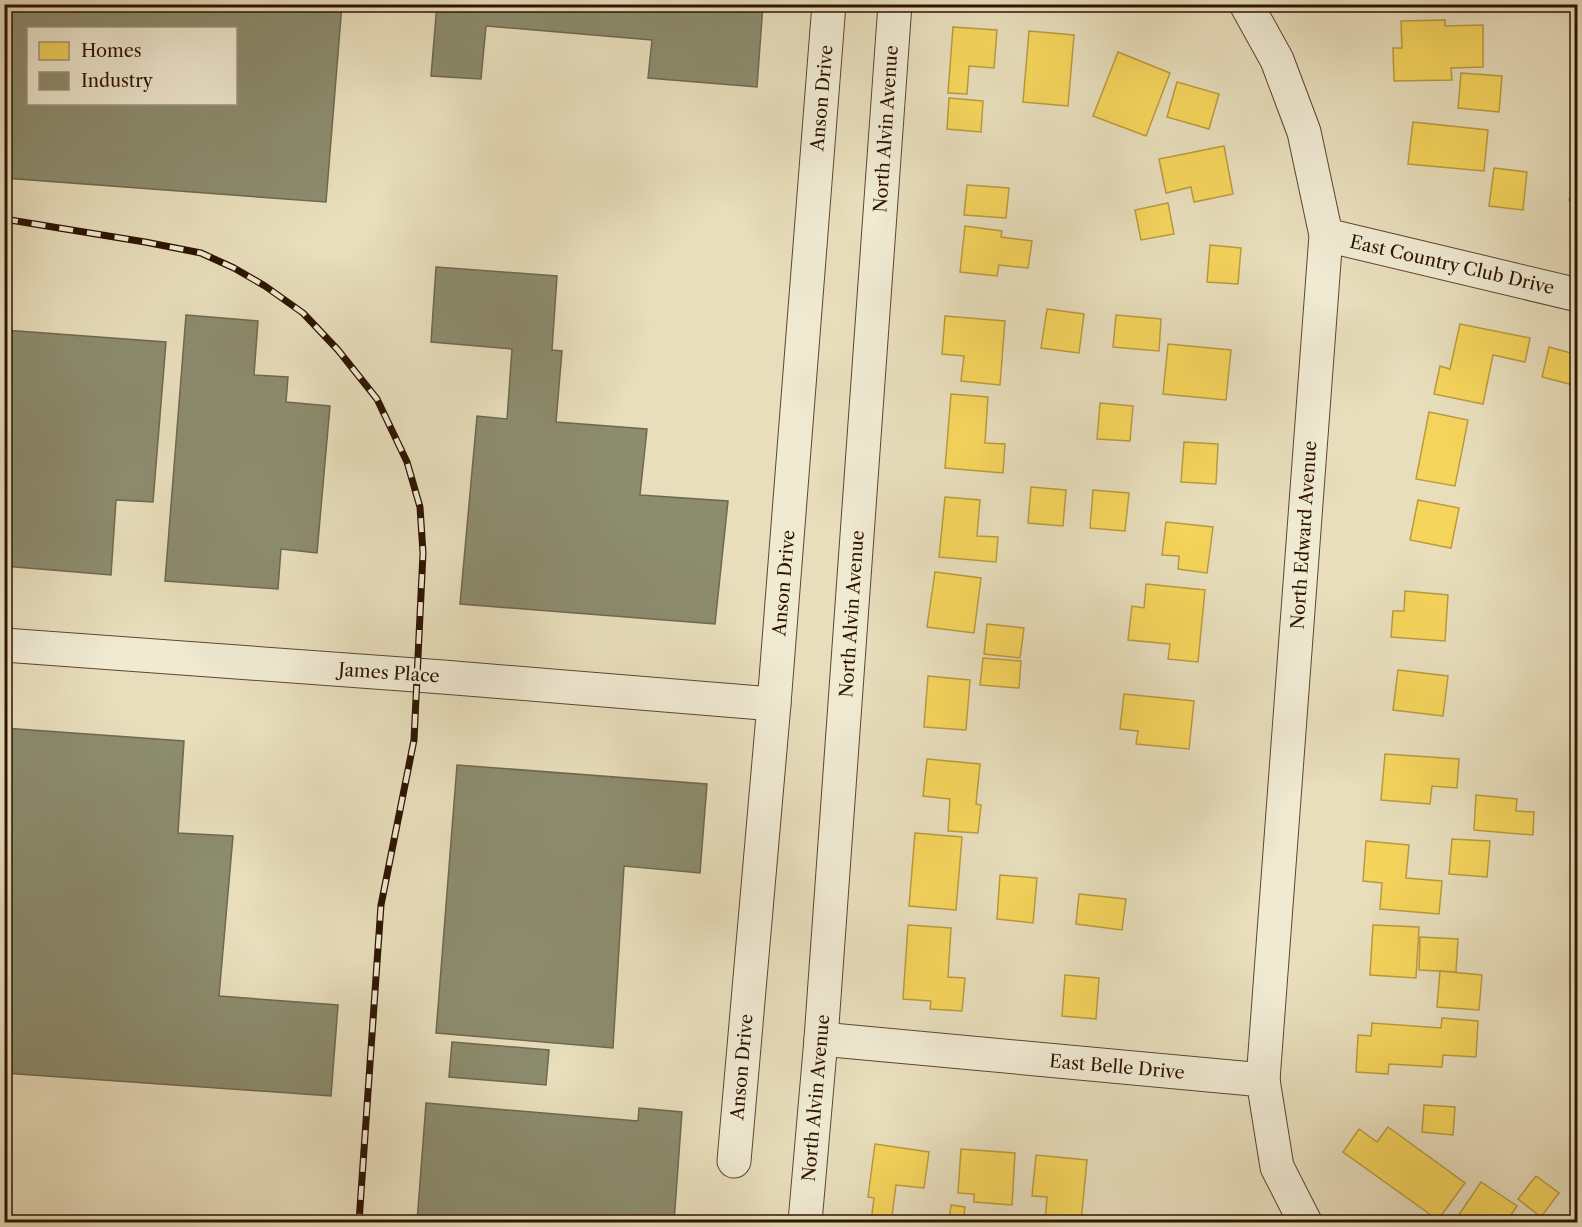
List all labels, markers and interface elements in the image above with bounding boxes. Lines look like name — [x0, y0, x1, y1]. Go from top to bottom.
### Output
legend — [27, 27, 237, 105]
text: Homes — [81, 40, 142, 62]
street label: Anson Drive — [806, 44, 838, 153]
street label: North Alvin Avenue — [869, 45, 903, 213]
text: Industry — [81, 70, 154, 92]
street label: East Country Club Drive — [1348, 231, 1556, 299]
street label: North Edward Avenue — [1286, 440, 1322, 630]
street label: Anson Drive — [768, 529, 800, 638]
street label: North Alvin Avenue — [835, 530, 869, 698]
street label: James Place — [335, 658, 440, 688]
street label: Anson Drive — [726, 1013, 758, 1122]
street label: North Alvin Avenue — [798, 1013, 834, 1183]
street label: East Belle Drive — [1048, 1050, 1186, 1084]

